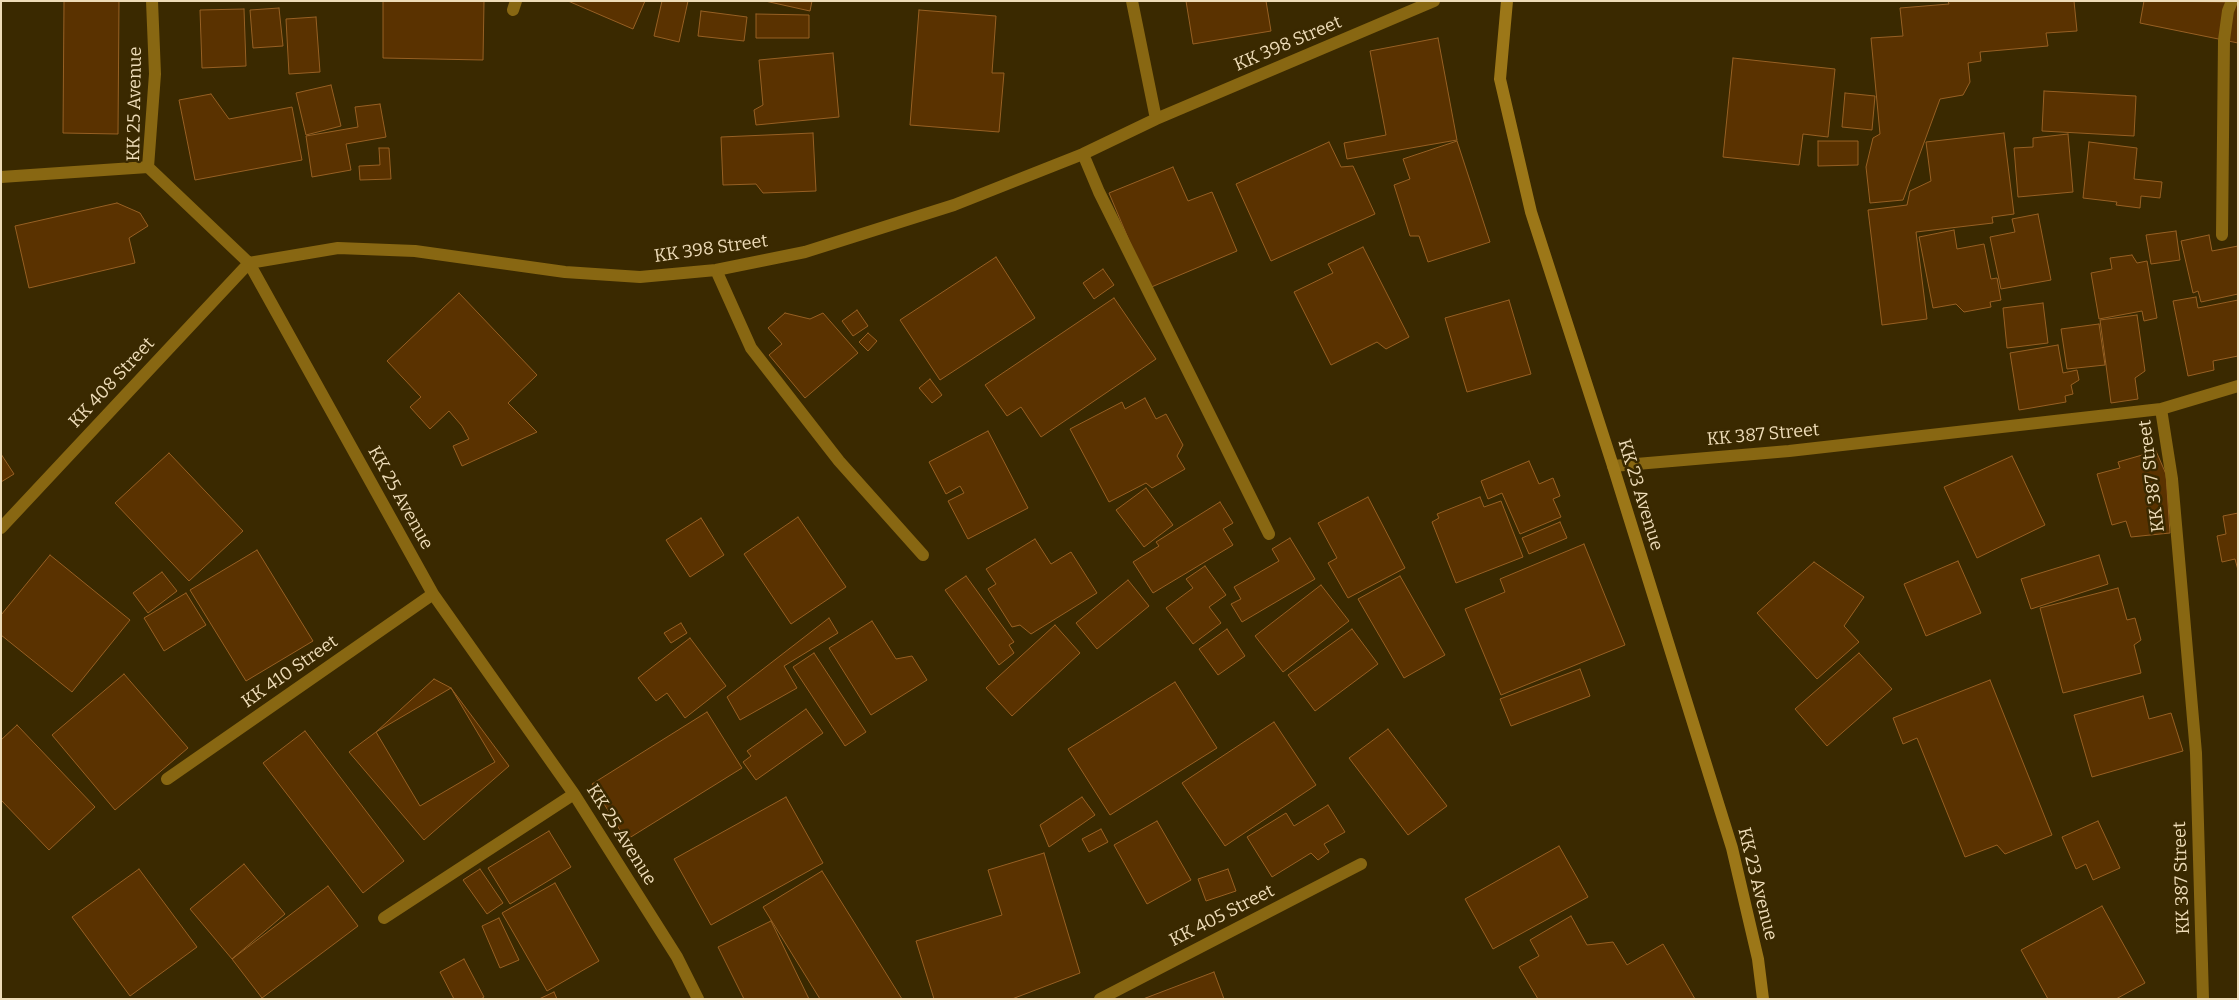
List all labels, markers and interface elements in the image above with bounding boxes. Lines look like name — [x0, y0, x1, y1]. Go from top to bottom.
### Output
street label: KK 398 Street — [1231, 12, 1345, 76]
street label: KK 25 Avenue — [123, 46, 147, 162]
street label: KK 398 Street — [653, 230, 769, 268]
street label: KK 408 Street — [65, 333, 159, 433]
street label: KK 387 Street — [1706, 419, 1820, 451]
street label: KK 387 Street — [2134, 419, 2170, 533]
street label: KK 23 Avenue — [1613, 437, 1667, 553]
street label: KK 25 Avenue — [363, 443, 437, 553]
street label: KK 410 Street — [238, 631, 342, 713]
street label: KK 25 Avenue — [581, 781, 661, 889]
street label: KK 387 Street — [2169, 821, 2195, 935]
street label: KK 23 Avenue — [1733, 825, 1781, 943]
street label: KK 405 Street — [1166, 880, 1278, 952]

